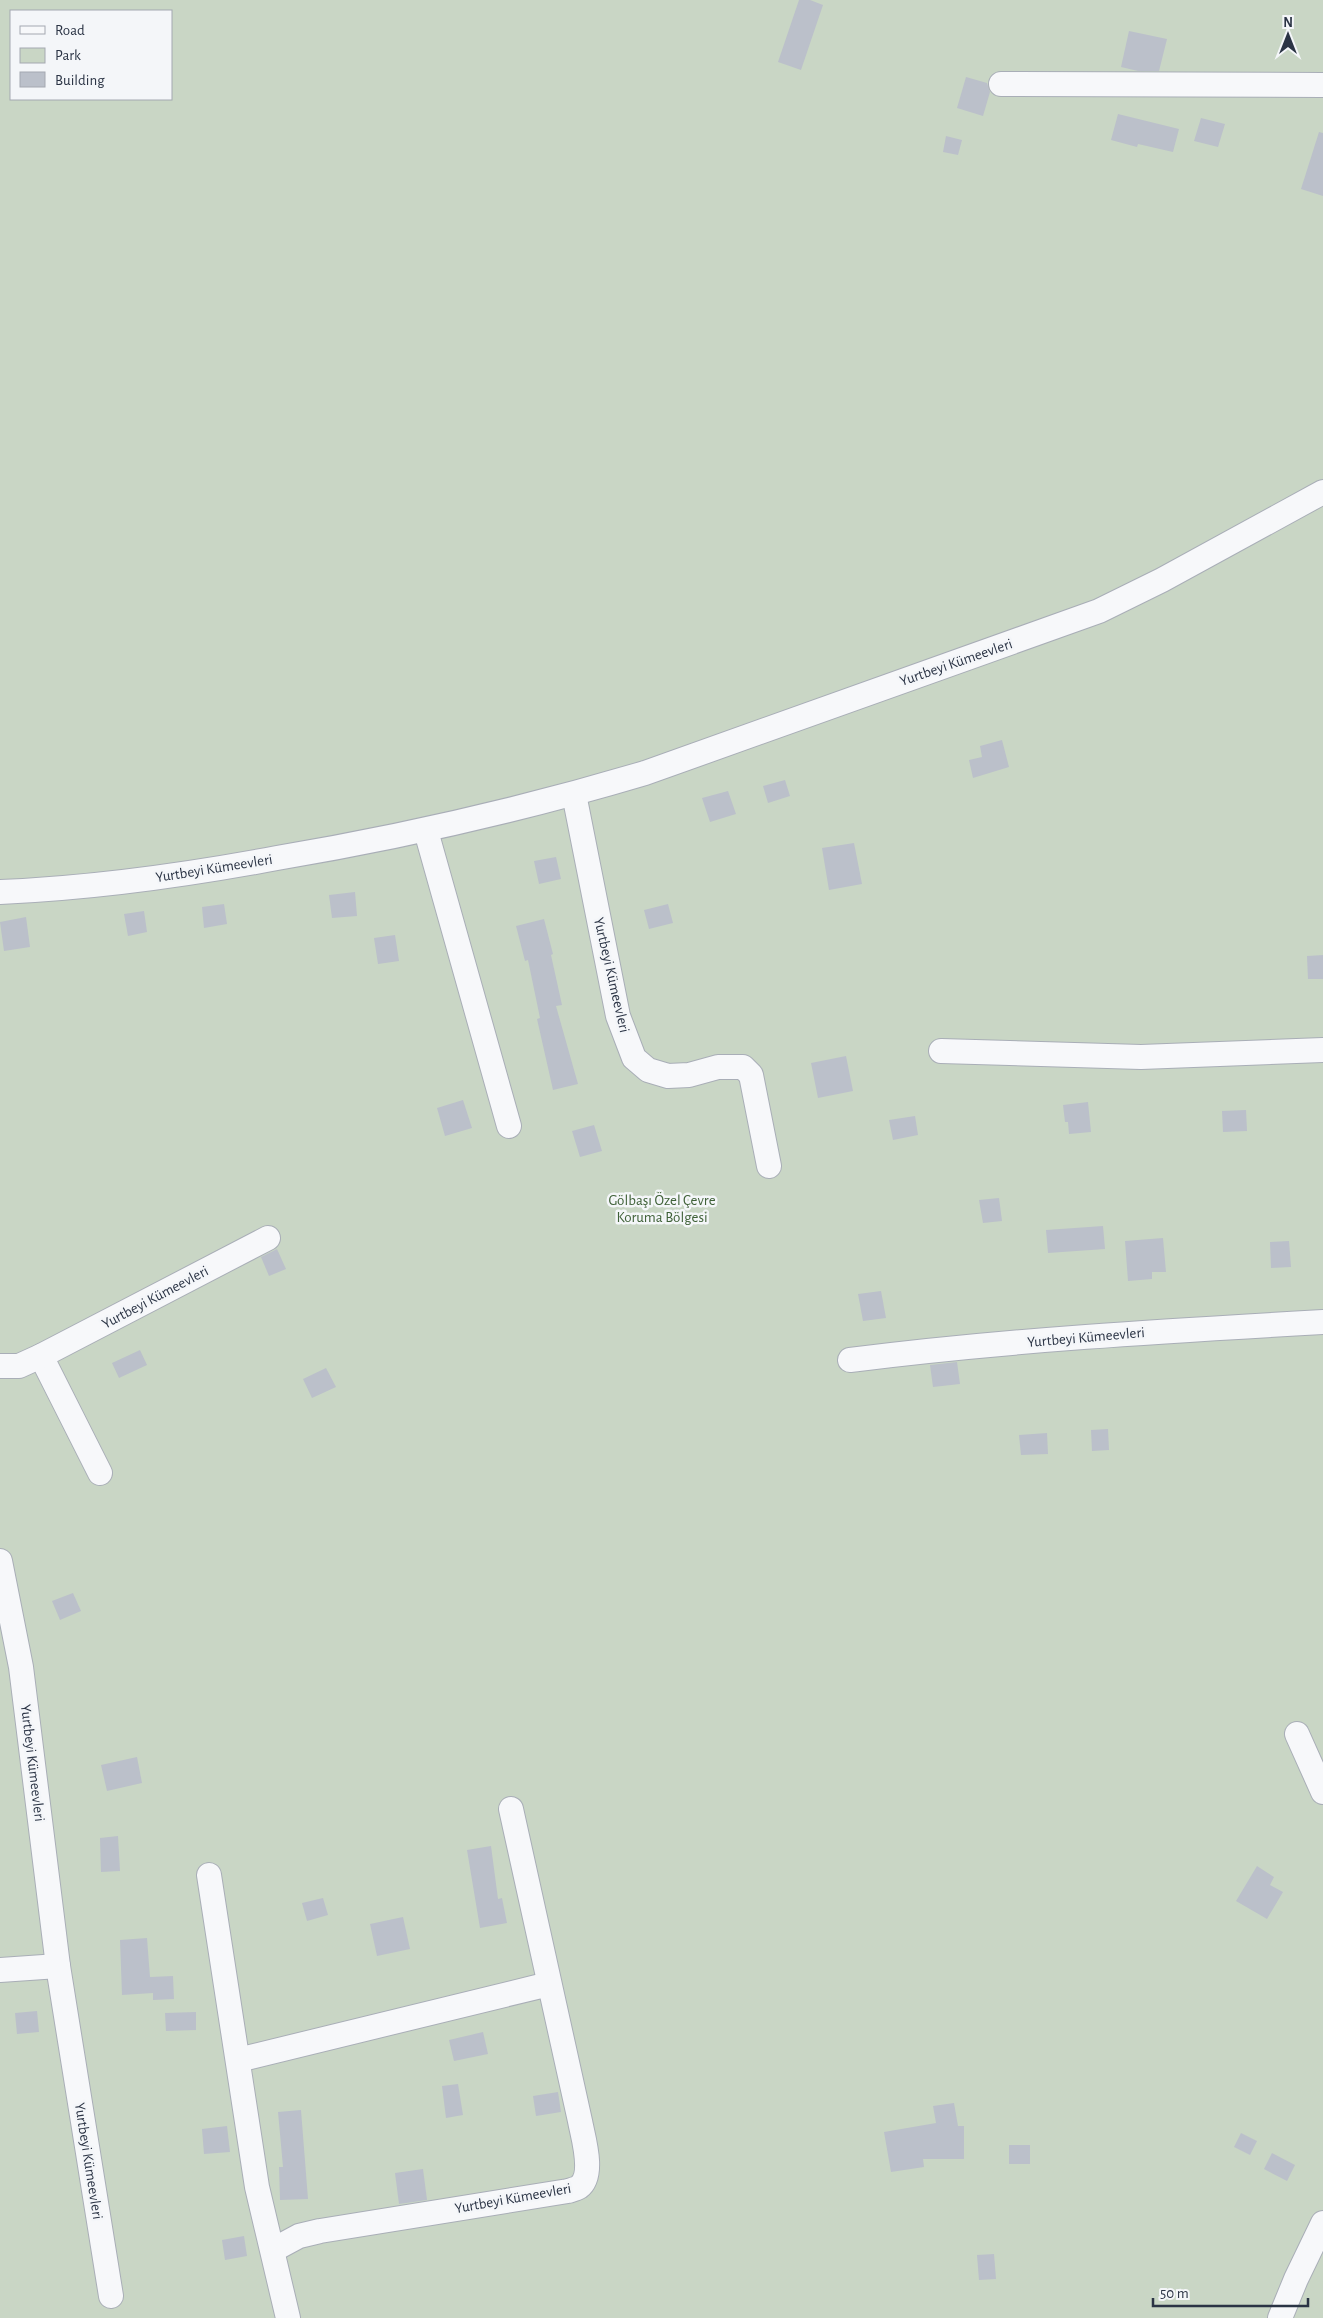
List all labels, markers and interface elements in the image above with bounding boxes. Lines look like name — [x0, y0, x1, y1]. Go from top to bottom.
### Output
legend — [10, 10, 172, 100]
north arrow — [1263, 10, 1313, 60]
text: N — [1283, 16, 1293, 30]
text: Road — [55, 23, 85, 38]
text: Park — [55, 48, 81, 63]
text: Building — [55, 73, 105, 88]
street label: Yurtbeyi Kümeevleri — [898, 636, 1014, 689]
street label: Yurtbeyi Kümeevleri — [155, 852, 274, 885]
street label: Yurtbeyi Kümeevleri — [591, 916, 632, 1034]
park label: Gölbaşı Özel Çevre Koruma Bölgesi — [608, 1191, 716, 1225]
street label: Yurtbeyi Kümeevleri — [100, 1263, 211, 1332]
street label: Yurtbeyi Kümeevleri — [1027, 1325, 1145, 1350]
street label: Yurtbeyi Kümeevleri — [18, 1704, 47, 1823]
street label: Yurtbeyi Kümeevleri — [72, 2102, 105, 2221]
street label: Yurtbeyi Kümeevleri — [454, 2181, 572, 2216]
scale bar — [1153, 2276, 1308, 2308]
text: 50 m — [1160, 2286, 1189, 2301]

